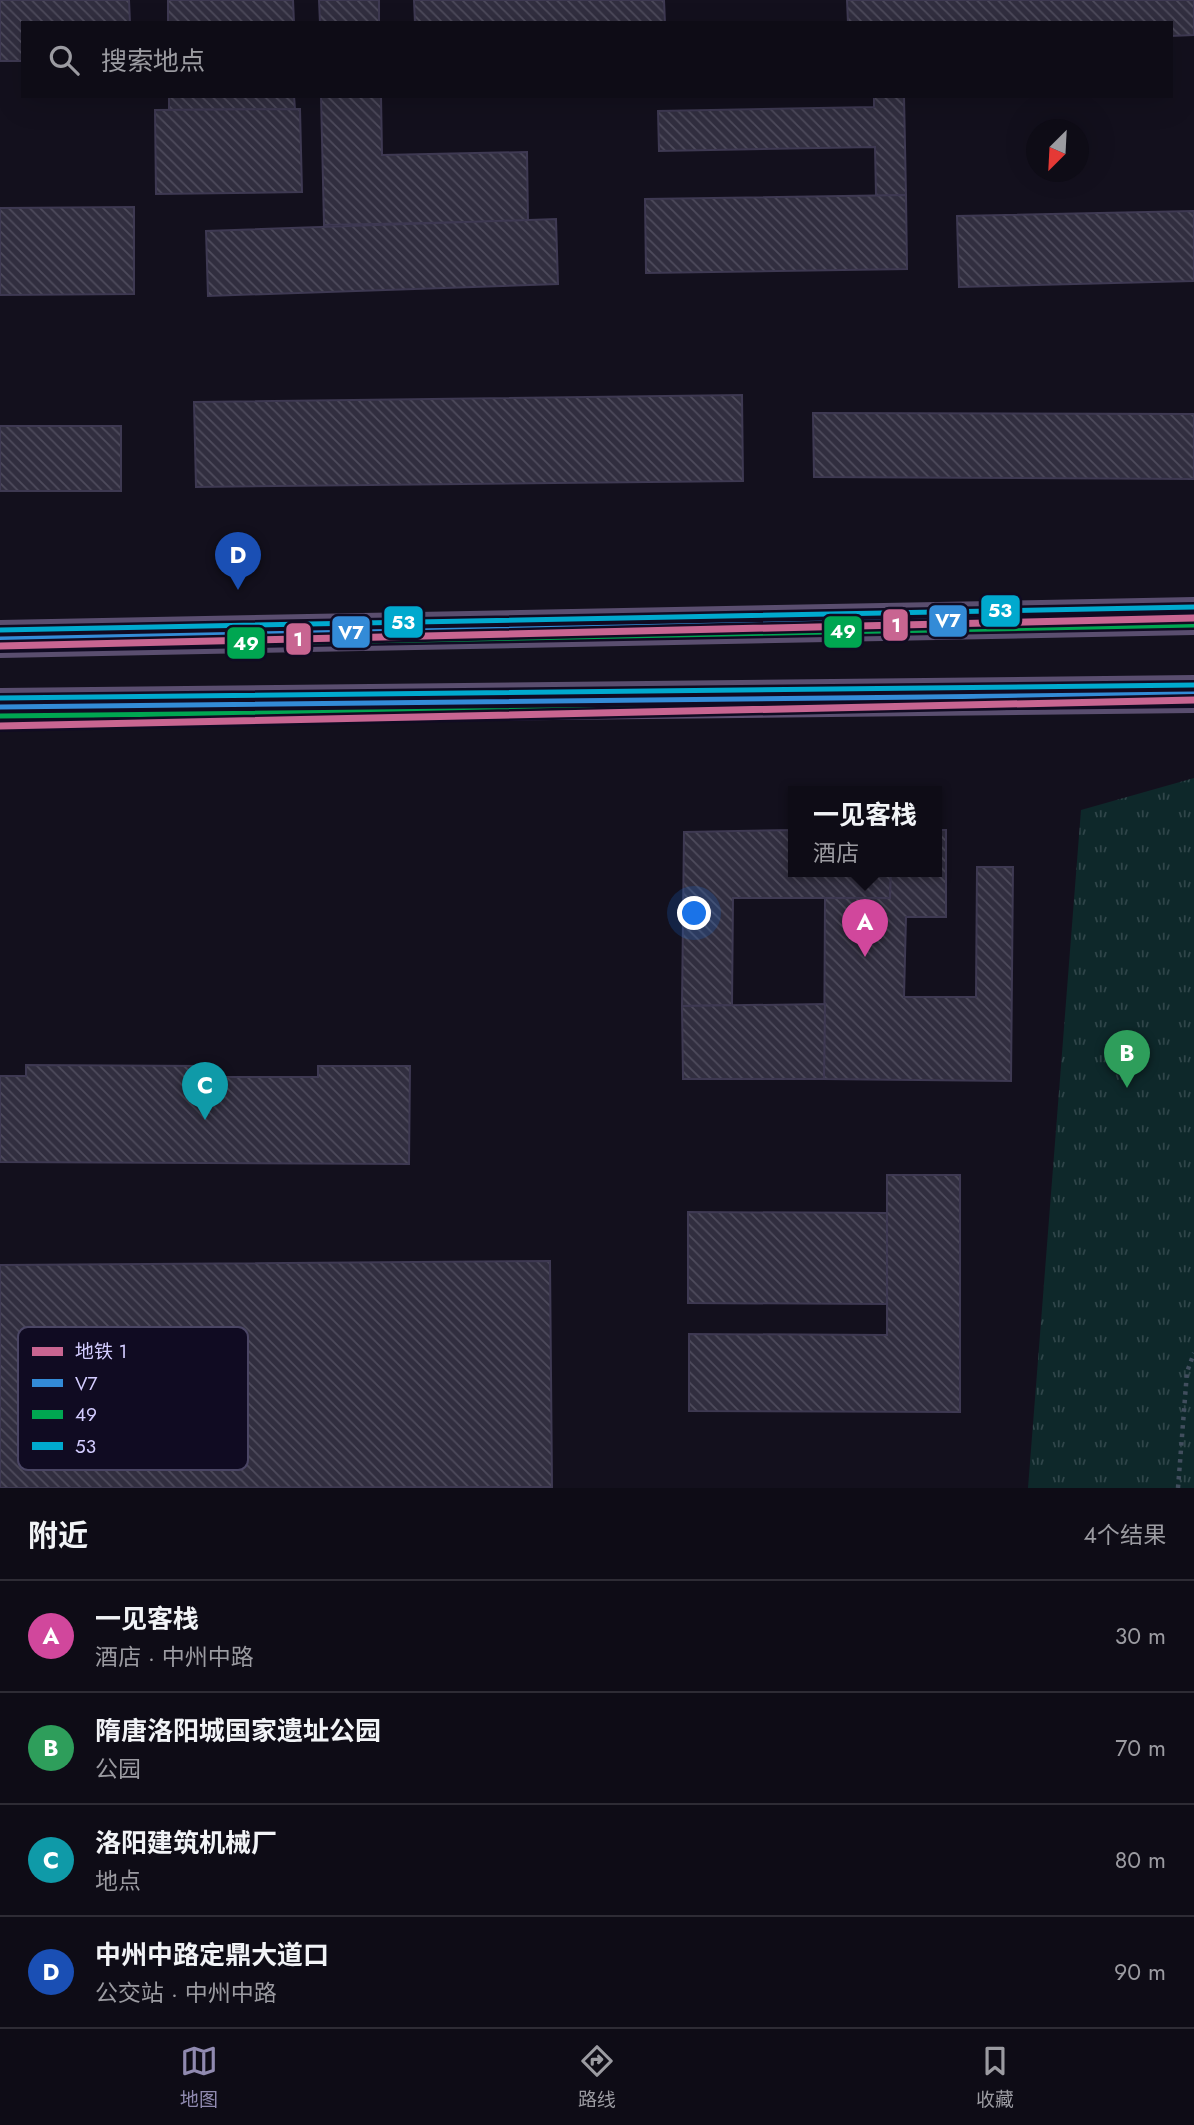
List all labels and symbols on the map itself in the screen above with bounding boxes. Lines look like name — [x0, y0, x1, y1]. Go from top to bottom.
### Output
north arrow — [1026, 119, 1089, 182]
pin: D — [215, 532, 261, 590]
line badge: 53 — [980, 594, 1021, 628]
text: 53 — [988, 597, 1012, 624]
line badge: V7 — [928, 604, 968, 638]
line badge: 53 — [383, 605, 424, 639]
text: V7 — [934, 607, 961, 634]
line badge: 1 — [882, 608, 909, 642]
text: 53 — [391, 609, 415, 636]
text: 1 — [891, 612, 901, 639]
line badge: V7 — [331, 615, 371, 649]
line badge: 49 — [823, 615, 863, 649]
text: 49 — [830, 618, 856, 645]
text: V7 — [337, 619, 364, 646]
line badge: 1 — [285, 622, 312, 656]
line badge: 49 — [226, 626, 266, 660]
text: 1 — [293, 626, 303, 653]
text: 49 — [233, 630, 259, 657]
your location — [677, 896, 711, 930]
pin: A — [842, 899, 888, 957]
pin: B — [1104, 1030, 1150, 1088]
pin: C — [182, 1062, 228, 1120]
legend — [18, 1327, 248, 1470]
text: 地铁 1 — [75, 1338, 127, 1365]
text: V7 — [75, 1370, 98, 1397]
text: 49 — [75, 1401, 97, 1428]
text: 53 — [75, 1433, 96, 1460]

